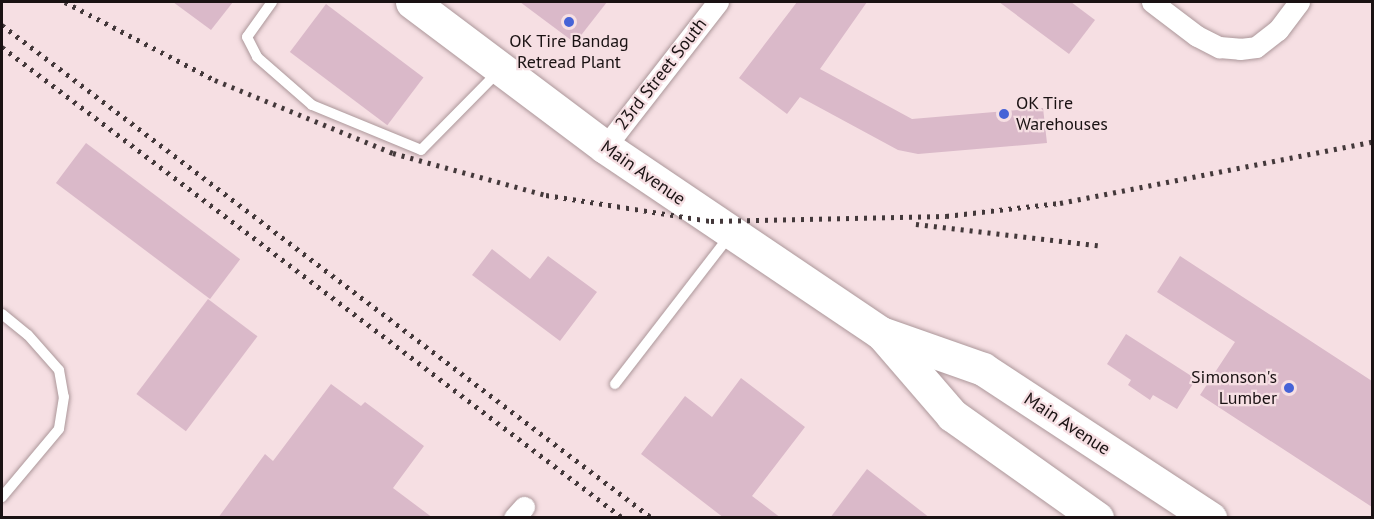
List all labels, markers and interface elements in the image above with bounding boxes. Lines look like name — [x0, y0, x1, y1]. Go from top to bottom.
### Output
street label: 23rd Street South — [611, 14, 711, 134]
marker: OK Tire Bandag Retread Plant — [562, 15, 576, 29]
place label: OK Tire Bandag Retread Plant — [509, 31, 629, 74]
place label: OK Tire Warehouses — [1016, 93, 1108, 136]
marker: OK Tire Warehouses — [997, 107, 1011, 121]
street label: Main Avenue — [596, 136, 690, 210]
place label: Simonson's Lumber — [1191, 367, 1277, 410]
marker: Simonson's Lumber — [1282, 381, 1296, 395]
street label: Main Avenue — [1020, 388, 1114, 460]

